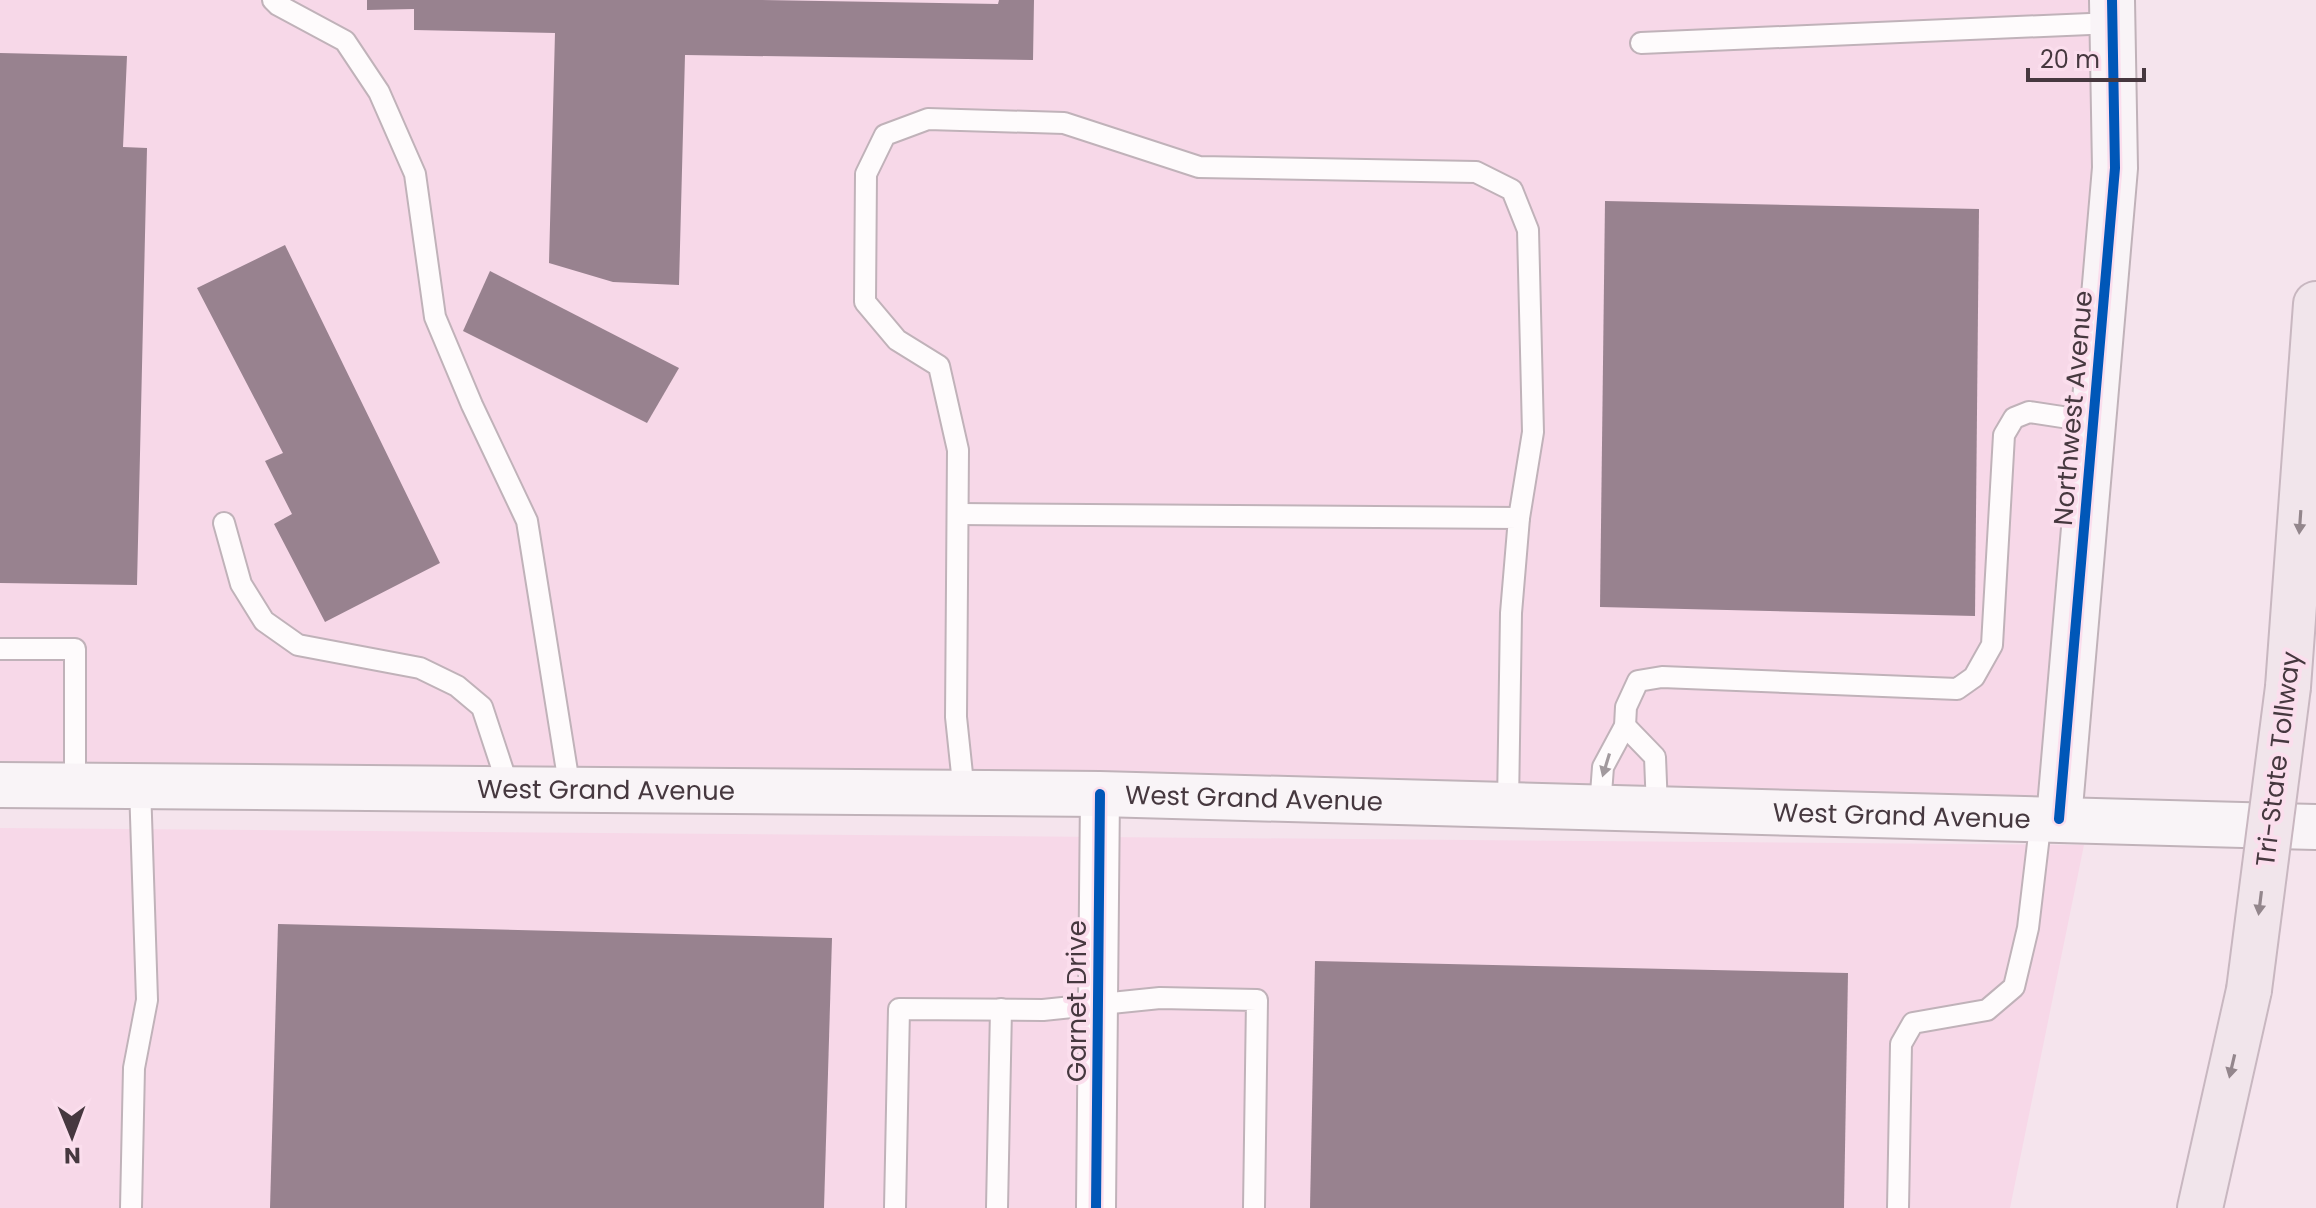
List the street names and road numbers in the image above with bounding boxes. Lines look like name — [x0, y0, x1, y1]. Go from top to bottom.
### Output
street label: Northwest Avenue — [2045, 289, 2101, 527]
street label: Tri-State Tollway — [2247, 649, 2309, 869]
street label: West Grand Avenue — [477, 771, 735, 809]
street label: West Grand Avenue — [1125, 777, 1383, 820]
street label: West Grand Avenue — [1772, 794, 2031, 837]
street label: Garnet Drive — [1059, 920, 1095, 1082]

